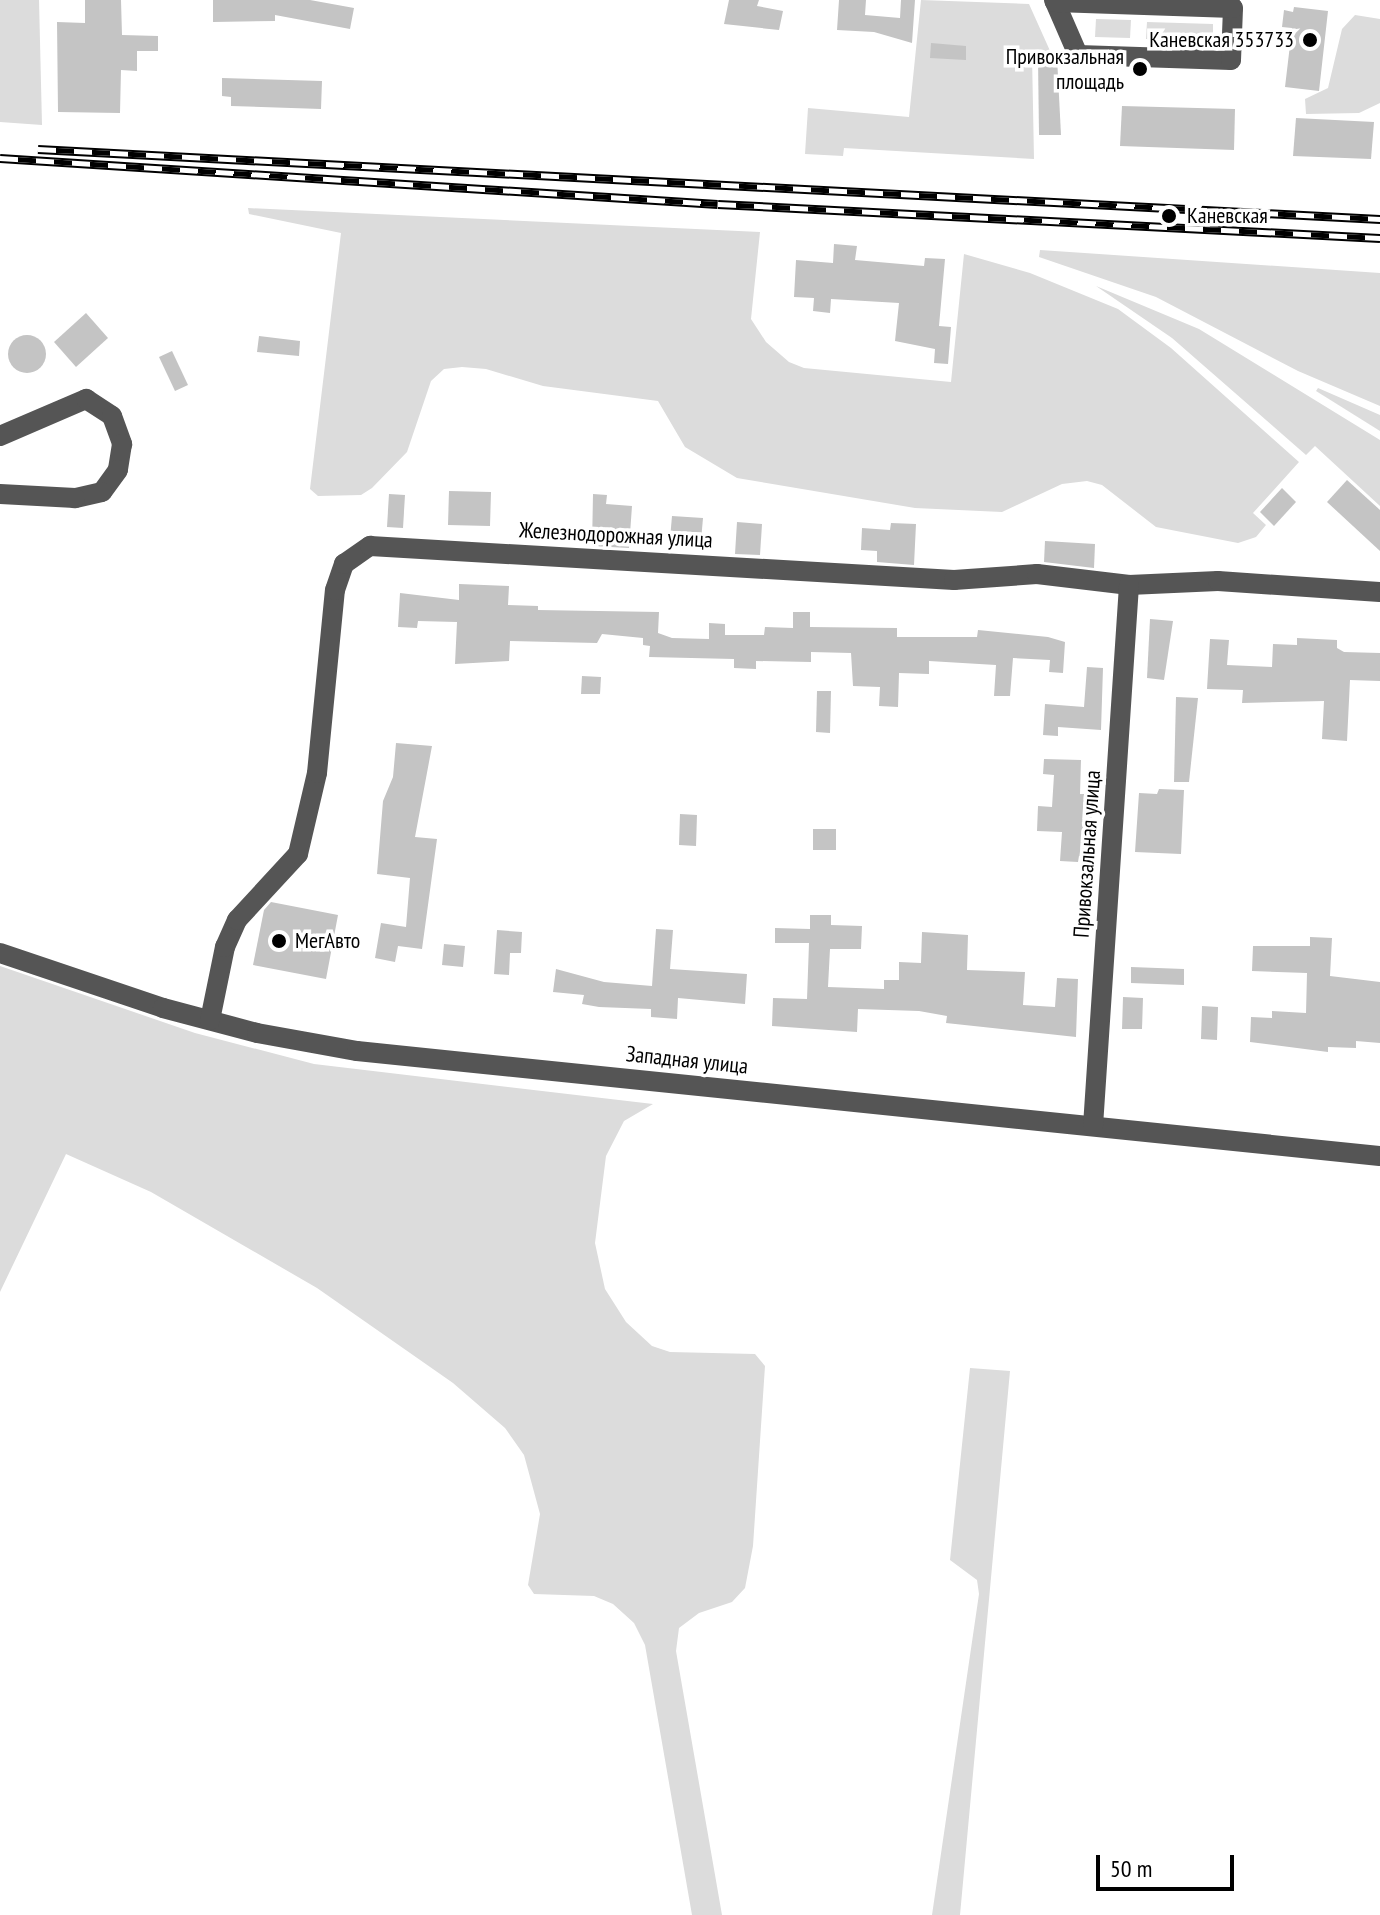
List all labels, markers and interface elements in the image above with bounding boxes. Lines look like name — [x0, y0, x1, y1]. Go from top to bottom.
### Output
place label: Каневская 353733 — [1149, 27, 1294, 53]
marker: Каневская 353733 — [1301, 31, 1319, 49]
place label: Привокзальная площадь — [1006, 43, 1124, 94]
marker: Привокзальная площадь — [1131, 60, 1149, 78]
place label: Каневская — [1187, 203, 1268, 229]
marker: Каневская — [1158, 205, 1180, 227]
street label: Железнодорожная улица — [518, 517, 714, 553]
street label: Привокзальная улица — [1068, 769, 1106, 939]
place label: МегАвто — [295, 928, 360, 954]
marker: МегАвто — [270, 932, 288, 950]
street label: Западная улица — [624, 1040, 750, 1080]
scale bar — [1100, 1839, 1238, 1889]
text: 50 m — [1110, 1853, 1152, 1884]

